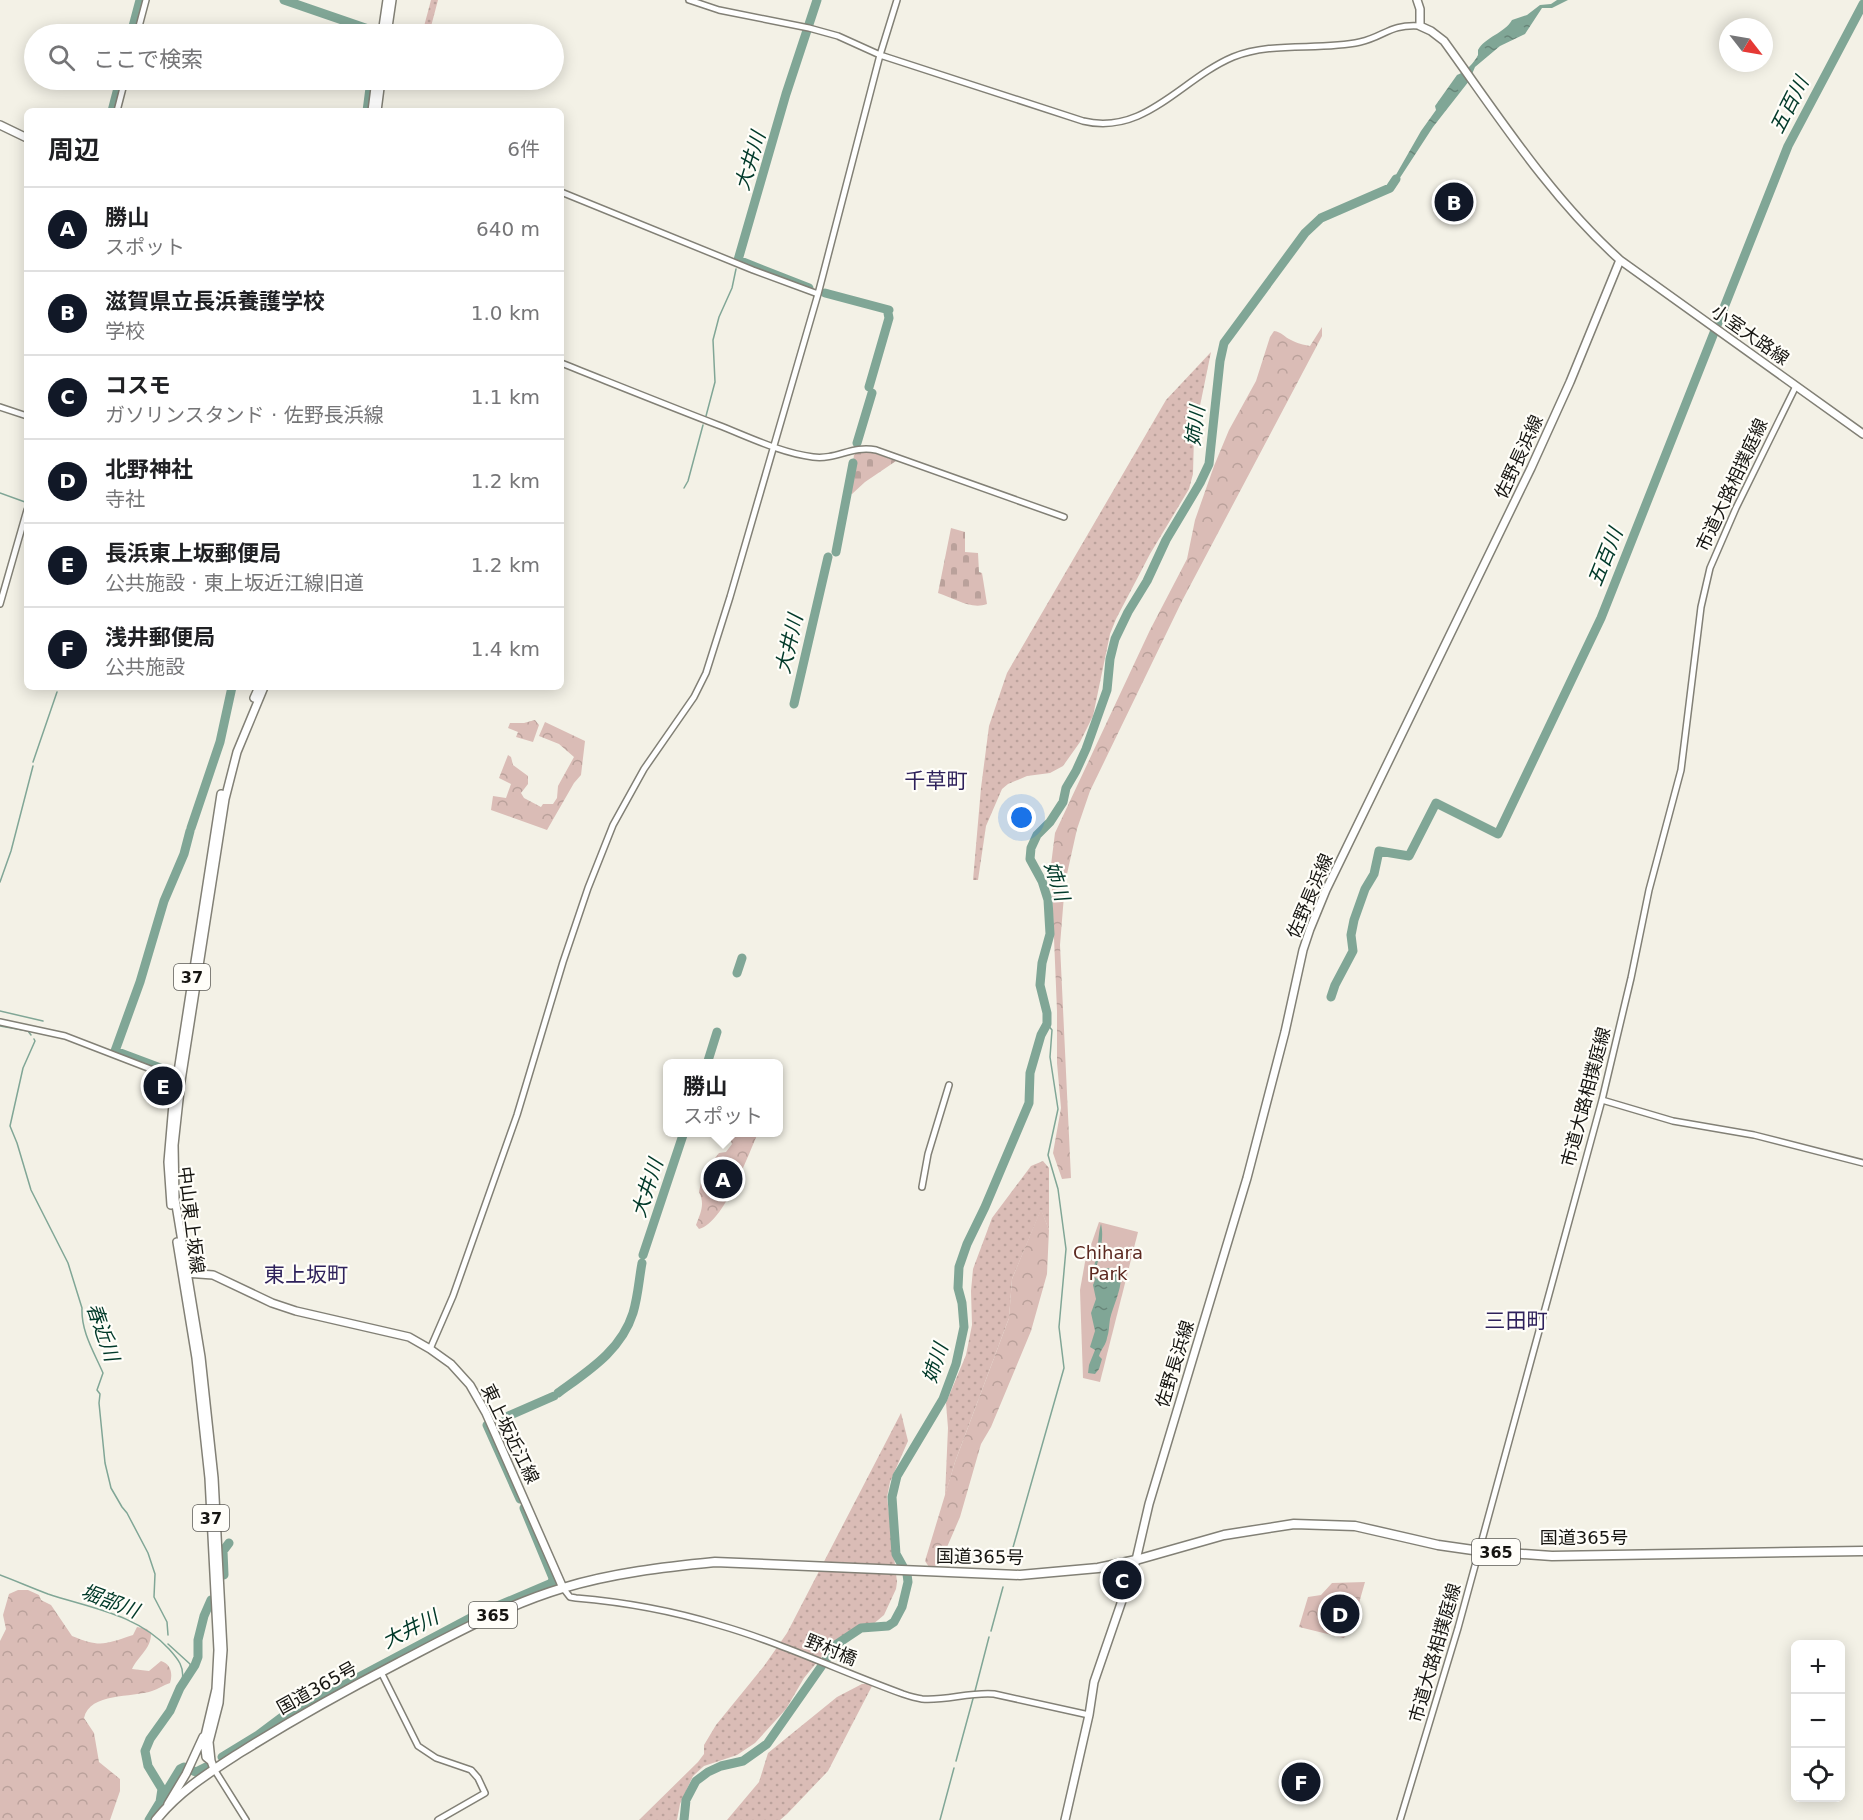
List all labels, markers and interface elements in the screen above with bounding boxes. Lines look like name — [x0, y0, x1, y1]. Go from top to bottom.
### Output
north arrow — [1719, 18, 1773, 72]
search box — [24, 24, 564, 90]
icon: search — [45, 41, 78, 74]
text: ここで検索 — [93, 47, 203, 72]
water label: 五百川 — [1765, 71, 1814, 137]
water label: 大井川 — [730, 127, 771, 193]
text: 周辺 — [48, 135, 100, 165]
text: 6件 — [507, 137, 540, 161]
pin: B — [1434, 180, 1474, 224]
text: 勝山 — [105, 205, 149, 230]
text: A — [60, 217, 75, 241]
text: 640 m — [476, 217, 540, 241]
text: スポット — [105, 235, 185, 259]
text: 滋賀県立長浜養護学校 — [105, 289, 325, 314]
street label: 小室大路線 — [1707, 300, 1793, 369]
text: B — [60, 301, 75, 325]
text: 1.0 km — [471, 301, 540, 325]
text: 学校 — [105, 319, 145, 343]
text: コスモ — [105, 373, 171, 398]
text: C — [60, 385, 75, 409]
text: 1.1 km — [471, 385, 540, 409]
text: ガソリンスタンド · 佐野長浜線 — [105, 403, 384, 427]
water label: 姉川 — [1181, 403, 1210, 447]
street label: 佐野長浜線 — [1490, 412, 1547, 502]
street label: 市道大路相撲庭線 — [1692, 415, 1771, 554]
text: 北野神社 — [105, 457, 193, 482]
text: D — [59, 469, 76, 493]
text: 1.2 km — [471, 469, 540, 493]
text: 寺社 — [105, 487, 145, 511]
water label: 五百川 — [1583, 523, 1628, 589]
text: 長浜東上坂郵便局 — [105, 541, 281, 566]
text: E — [61, 553, 74, 577]
text: 1.2 km — [471, 553, 540, 577]
text: 公共施設 · 東上坂近江線旧道 — [105, 571, 364, 595]
water label: 大井川 — [771, 610, 808, 676]
text: 浅井郵便局 — [105, 625, 215, 650]
text: F — [61, 637, 74, 661]
text: 1.4 km — [471, 637, 540, 661]
text: 公共施設 — [105, 655, 185, 679]
district label: 千草町 — [905, 769, 968, 793]
your location — [1007, 803, 1036, 832]
street label: 佐野長浜線 — [1282, 850, 1337, 941]
water label: 姉川 — [1039, 858, 1075, 906]
road number: 37 — [174, 964, 210, 990]
street label: 市道大路相撲庭線 — [1557, 1025, 1614, 1169]
popup — [663, 1059, 783, 1137]
pin: E — [144, 1064, 182, 1108]
text: 勝山 — [683, 1074, 727, 1099]
text: スポット — [683, 1104, 763, 1128]
water label: 大井川 — [626, 1154, 668, 1220]
pin: A — [704, 1156, 742, 1202]
street label: 中山東上坂線 — [174, 1165, 208, 1275]
park label: Chihara Park — [1073, 1242, 1143, 1284]
district label: 東上坂町 — [264, 1263, 348, 1287]
water label: 春近川 — [82, 1300, 125, 1366]
district label: 三田町 — [1485, 1309, 1548, 1333]
street label: 佐野長浜線 — [1151, 1318, 1198, 1410]
water label: 姉川 — [917, 1338, 953, 1386]
street label: 東上坂近江線 — [477, 1381, 544, 1487]
road number: 37 — [193, 1505, 229, 1531]
street label: 国道365号 — [1540, 1527, 1628, 1548]
road number: 365 — [1472, 1539, 1520, 1565]
street label: 国道365号 — [936, 1545, 1024, 1568]
pin: C — [1102, 1558, 1142, 1602]
water label: 堀部川 — [78, 1579, 144, 1624]
street label: 市道大路相撲庭線 — [1405, 1581, 1464, 1725]
pin: D — [1320, 1592, 1360, 1636]
road number: 365 — [469, 1602, 517, 1628]
water label: 大井川 — [378, 1604, 444, 1653]
street label: 野村橋 — [802, 1630, 860, 1669]
map controls — [1791, 1640, 1845, 1802]
button: + — [1791, 1640, 1845, 1694]
street label: 国道365号 — [273, 1657, 360, 1718]
button: − — [1791, 1694, 1845, 1748]
button: locate — [1791, 1748, 1845, 1802]
pin: F — [1282, 1760, 1320, 1804]

